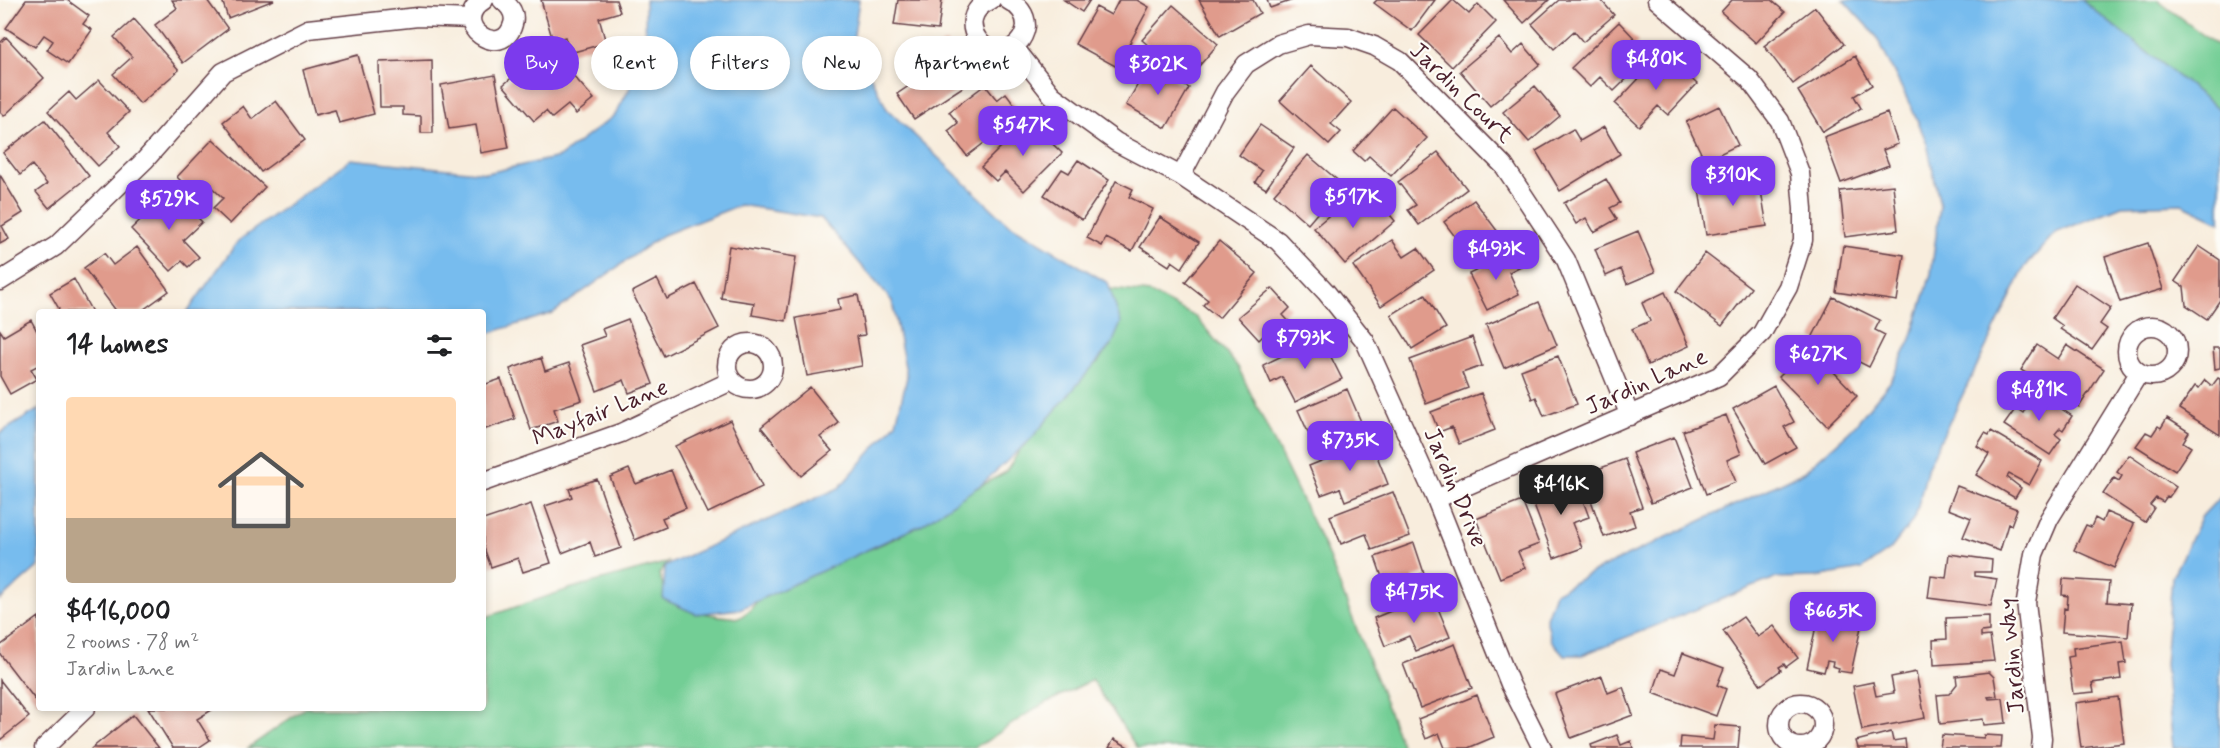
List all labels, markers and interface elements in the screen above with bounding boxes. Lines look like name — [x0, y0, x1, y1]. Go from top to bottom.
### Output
chip: Buy — [504, 36, 579, 90]
chip: Rent — [591, 36, 678, 90]
chip: Filters — [690, 36, 790, 90]
chip: New — [802, 36, 882, 90]
chip: Apartment — [894, 36, 1031, 90]
street label: Jardin Court — [1402, 36, 1520, 150]
pin: $480K — [1614, 40, 1698, 91]
pin: $302K — [1116, 45, 1200, 96]
text: $480K — [1626, 46, 1686, 73]
text: $302K — [1129, 51, 1187, 78]
pin: $547K — [981, 106, 1065, 157]
text: $547K — [992, 112, 1054, 139]
pin: $310K — [1691, 156, 1775, 207]
text: $310K — [1705, 162, 1761, 189]
pin: $517K — [1311, 178, 1395, 229]
pin: $529K — [127, 180, 211, 231]
text: $517K — [1324, 184, 1382, 211]
text: $529K — [140, 186, 198, 213]
pin: $493K — [1454, 230, 1538, 281]
text: $493K — [1467, 236, 1525, 263]
pin: $793K — [1263, 319, 1347, 370]
text: $793K — [1276, 325, 1334, 352]
text: 14 homes — [66, 328, 168, 362]
icon: filters — [423, 329, 456, 362]
pin: $627K — [1776, 335, 1860, 386]
text: $627K — [1789, 341, 1847, 368]
street label: Jardin Lane — [1581, 342, 1713, 423]
pin: $481K — [1997, 371, 2081, 422]
street label: Mayfair Lane — [528, 372, 673, 455]
text: $481K — [2011, 377, 2067, 404]
pin: $735K — [1308, 421, 1392, 472]
street label: Jardin Drive — [1416, 423, 1494, 552]
text: $735K — [1321, 427, 1379, 454]
icon: home — [207, 436, 315, 544]
pin: $416K — [1519, 465, 1603, 516]
text: $416K — [1533, 471, 1589, 498]
pin: $475K — [1372, 573, 1456, 624]
text: $475K — [1385, 579, 1443, 606]
pin: $665K — [1791, 592, 1875, 643]
text: $416,000 — [66, 595, 171, 629]
street label: Jardin Way — [1992, 597, 2033, 715]
text: $665K — [1804, 598, 1862, 625]
text: 2 rooms · 78 m² — [66, 629, 199, 656]
text: Jardin Lane — [66, 656, 175, 683]

